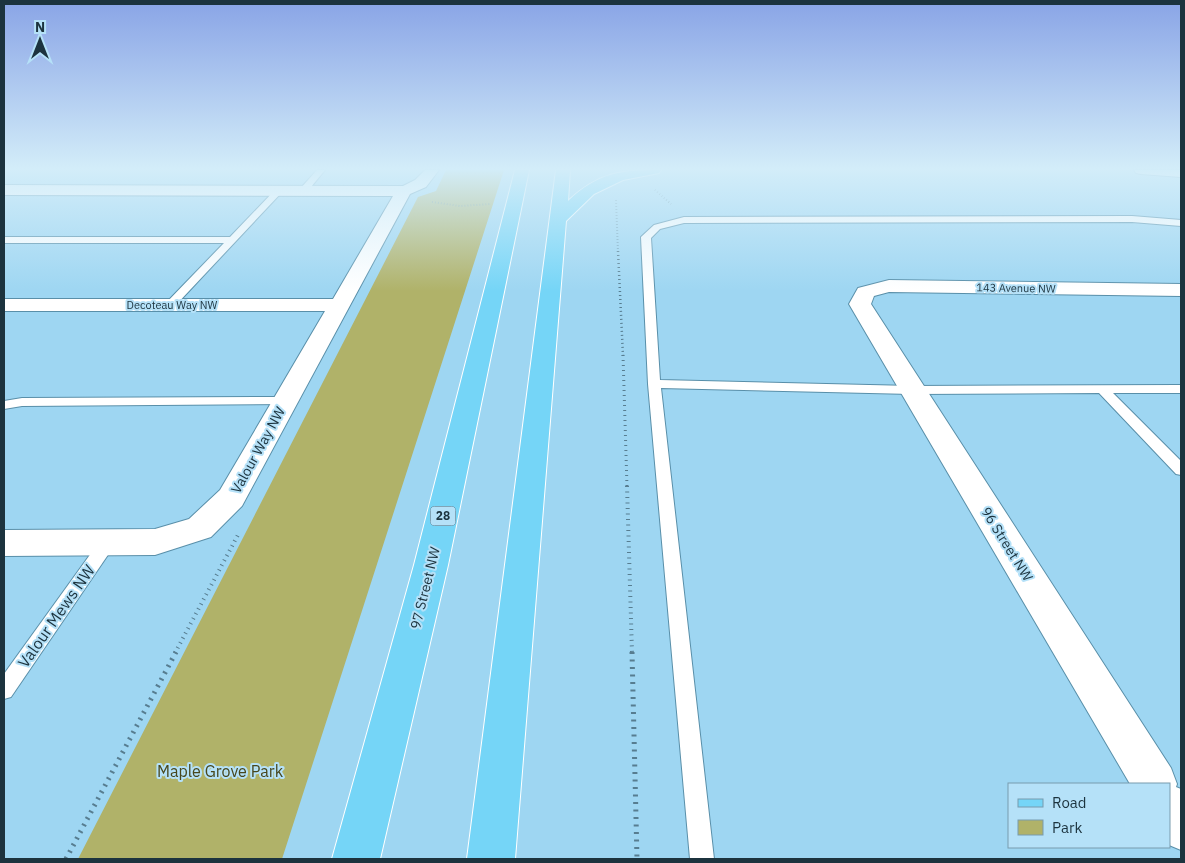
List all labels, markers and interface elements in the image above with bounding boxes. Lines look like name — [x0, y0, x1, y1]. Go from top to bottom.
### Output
north arrow — [15, 15, 65, 65]
text: N — [35, 18, 45, 36]
street label: 143 Avenue NW — [976, 280, 1056, 296]
street label: Decoteau Way NW — [127, 298, 218, 312]
street label: Valour Way NW — [227, 403, 289, 496]
street label: 96 Street NW — [977, 504, 1037, 585]
road number: 28 — [430, 506, 456, 526]
street label: 97 Street NW — [406, 544, 444, 631]
street label: Valour Mews NW — [13, 561, 99, 671]
park label: Maple Grove Park — [157, 761, 284, 781]
legend — [1008, 783, 1170, 848]
text: Road — [1052, 793, 1087, 812]
text: Park — [1052, 818, 1082, 837]

